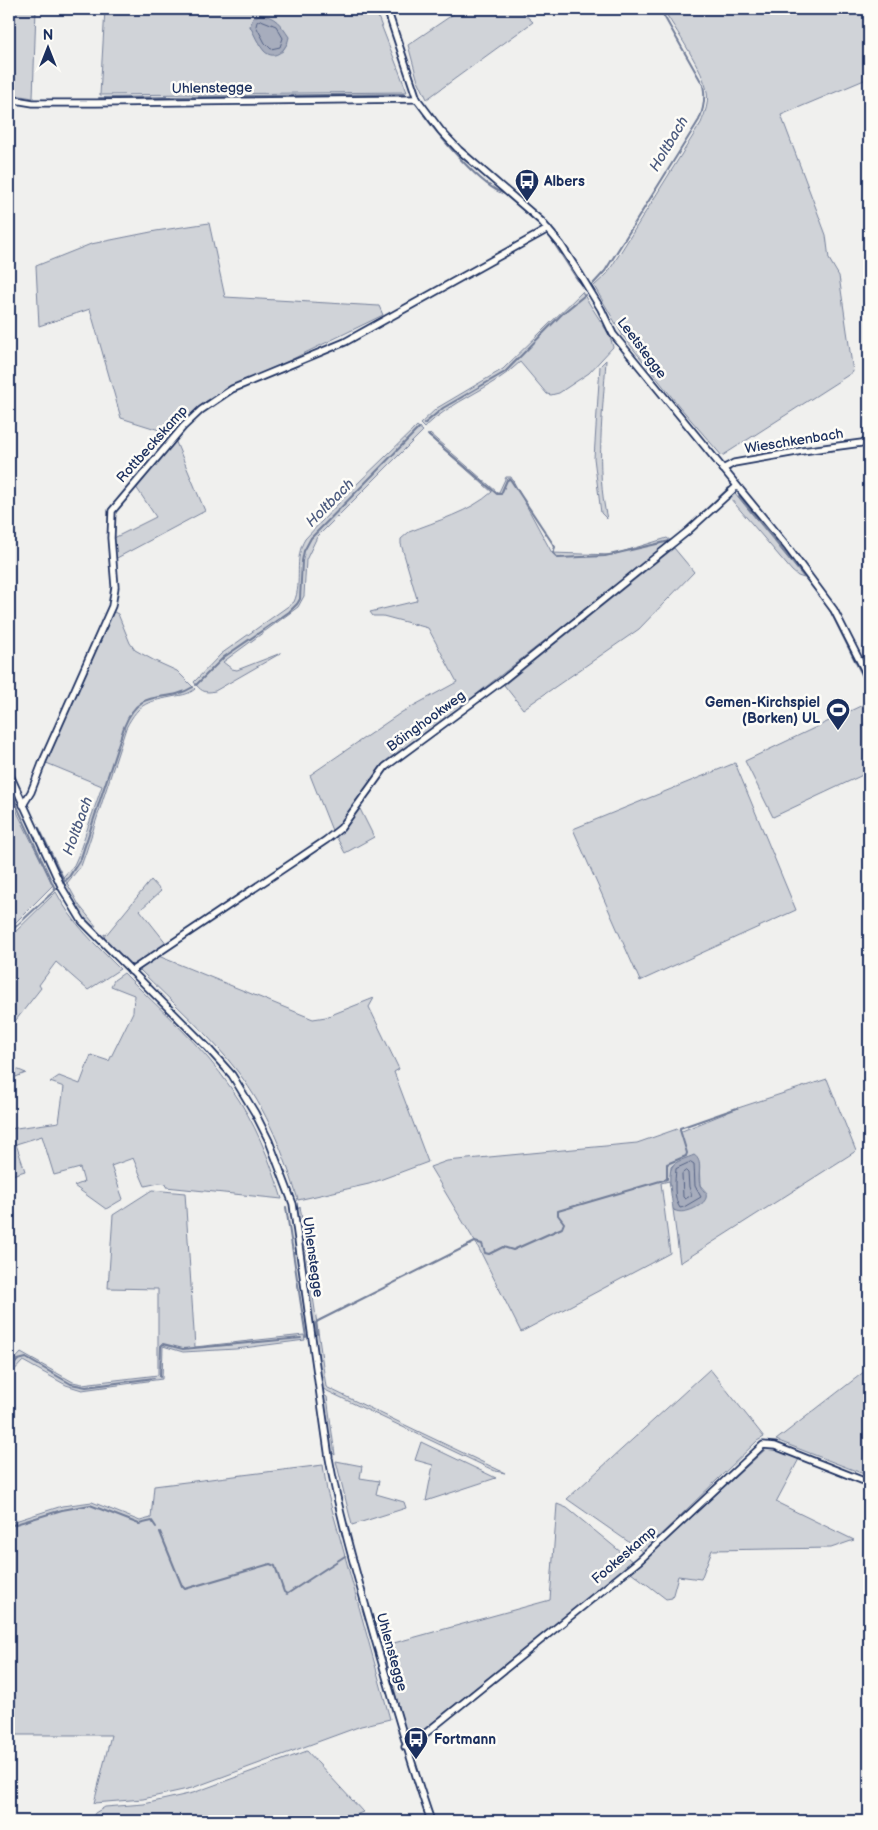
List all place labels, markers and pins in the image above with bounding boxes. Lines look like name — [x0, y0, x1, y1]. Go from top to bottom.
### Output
bus stop icon: Albers — [514, 168, 540, 202]
place label: Albers — [543, 173, 585, 190]
place label: Gemen-Kirchspiel (Borken) UL — [705, 694, 820, 727]
sports icon: Gemen-Kirchspiel (Borken) UL — [825, 697, 851, 731]
bus stop icon: Fortmann — [403, 1726, 429, 1760]
place label: Fortmann — [434, 1731, 496, 1748]

